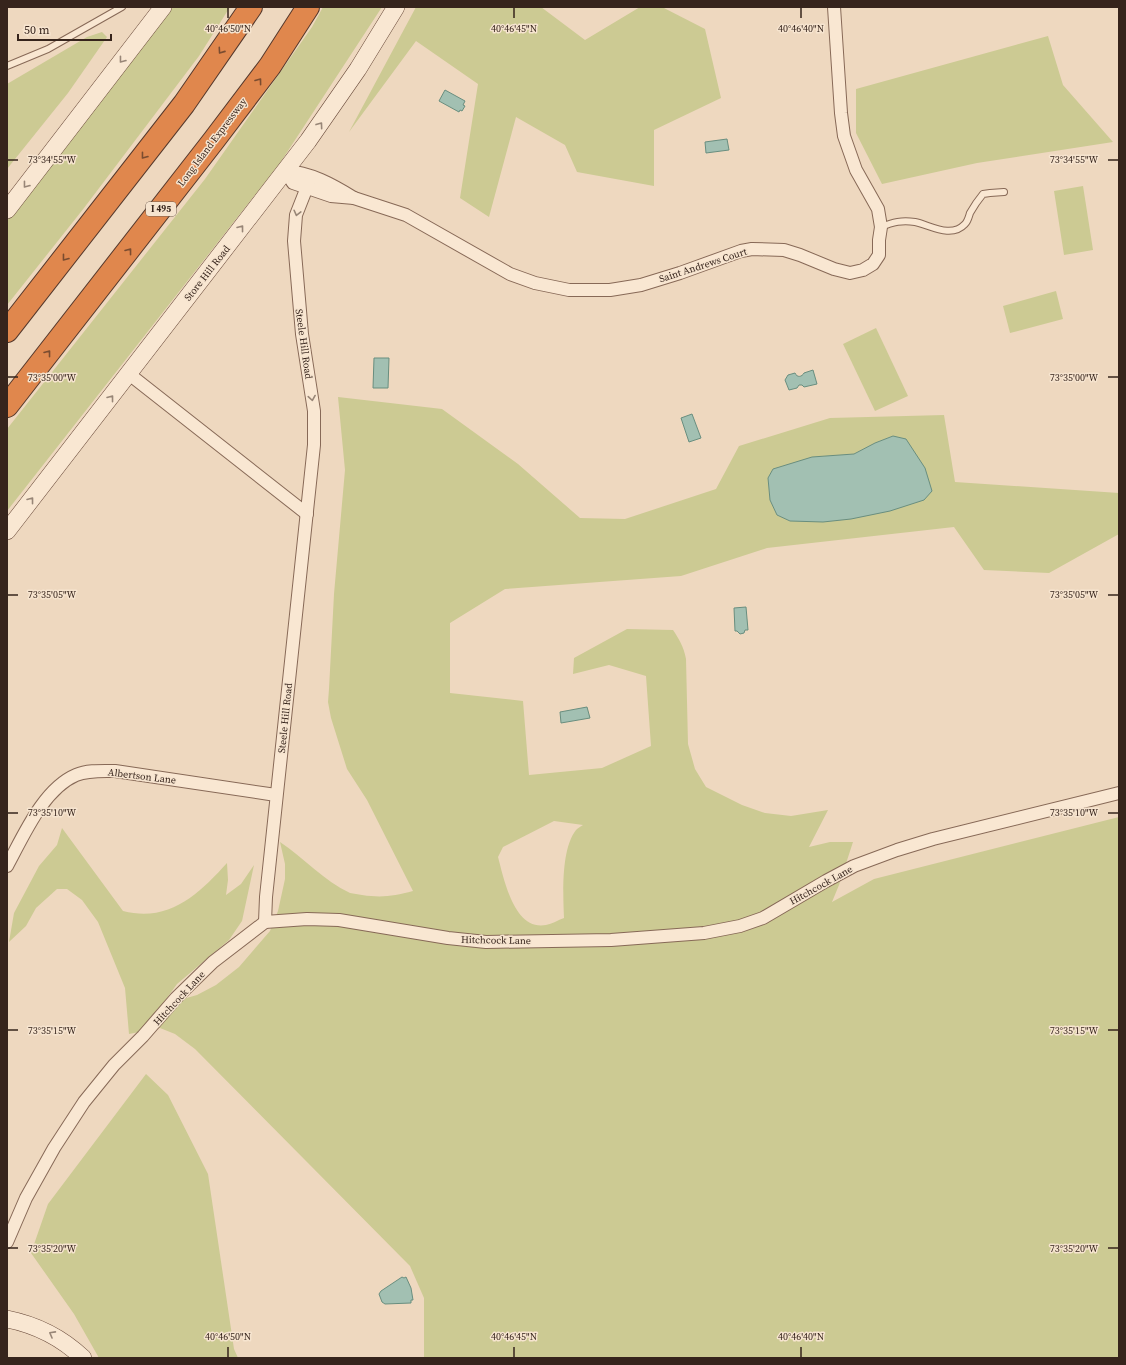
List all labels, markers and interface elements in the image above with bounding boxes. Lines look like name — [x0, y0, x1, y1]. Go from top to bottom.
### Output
scale bar — [18, 16, 111, 42]
text: 50 m — [24, 22, 50, 38]
text: 40°46'50"N — [205, 22, 251, 35]
text: 40°46'45"N — [491, 22, 537, 35]
text: 40°46'40"N — [778, 22, 824, 35]
one-way arrow — [218, 47, 226, 54]
one-way arrow — [120, 56, 127, 63]
one-way arrow — [254, 78, 261, 85]
street label: Long Island Expressway — [175, 95, 250, 189]
one-way arrow — [315, 122, 322, 129]
one-way arrow — [142, 151, 149, 158]
text: 73°34'55"W — [28, 153, 77, 166]
text: 73°34'55"W — [1050, 153, 1099, 166]
one-way arrow — [24, 181, 31, 188]
road number: I 495 — [146, 202, 176, 216]
one-way arrow — [293, 210, 302, 217]
one-way arrow — [237, 226, 244, 233]
street label: Store Hill Road — [181, 242, 233, 303]
street label: Saint Andrews Court — [657, 244, 749, 285]
one-way arrow — [124, 248, 131, 255]
one-way arrow — [63, 254, 70, 261]
street label: Steele Hill Road — [293, 308, 315, 380]
one-way arrow — [44, 350, 51, 357]
text: 73°35'00"W — [28, 371, 77, 384]
text: 73°35'00"W — [1050, 371, 1099, 384]
one-way arrow — [106, 395, 113, 402]
one-way arrow — [307, 395, 316, 401]
one-way arrow — [26, 498, 33, 505]
text: 73°35'05"W — [28, 588, 77, 601]
text: 73°35'05"W — [1050, 588, 1099, 601]
street label: Steele Hill Road — [275, 682, 295, 754]
street label: Albertson Lane — [107, 765, 177, 787]
text: 73°35'10"W — [28, 806, 77, 819]
text: 73°35'10"W — [1050, 806, 1099, 819]
street label: Hitchcock Lane — [787, 862, 855, 908]
street label: Hitchcock Lane — [461, 933, 531, 947]
street label: Hitchcock Lane — [150, 968, 208, 1028]
text: 73°35'15"W — [28, 1024, 77, 1037]
text: 73°35'15"W — [1050, 1024, 1099, 1037]
text: 73°35'20"W — [28, 1242, 77, 1255]
text: 73°35'20"W — [1050, 1242, 1099, 1255]
text: 40°46'50"N — [205, 1330, 251, 1343]
text: 40°46'45"N — [491, 1330, 537, 1343]
text: 40°46'40"N — [778, 1330, 824, 1343]
one-way arrow — [49, 1332, 56, 1339]

